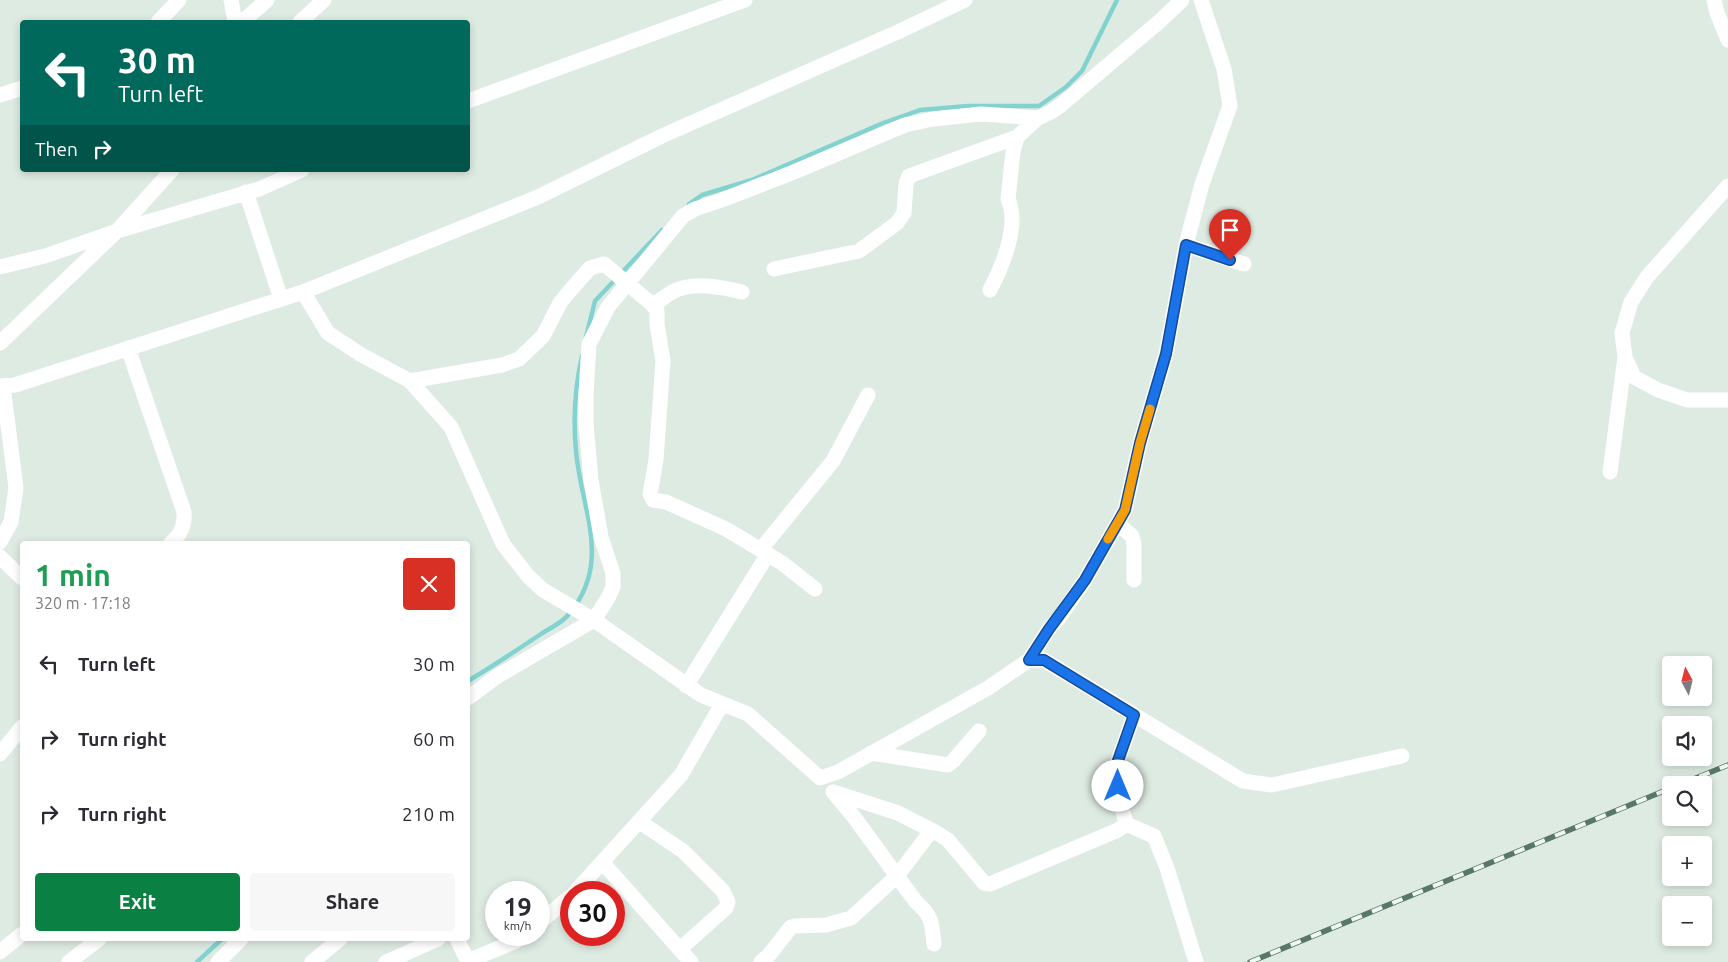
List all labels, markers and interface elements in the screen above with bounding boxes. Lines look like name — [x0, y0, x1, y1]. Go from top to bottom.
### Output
icon: left — [35, 40, 100, 105]
text: 30 m — [118, 40, 196, 80]
text: Turn left — [118, 81, 203, 106]
icon: right — [88, 135, 116, 163]
text: Then — [35, 138, 78, 160]
pin — [1209, 209, 1251, 260]
icon: arrive — [1216, 216, 1244, 244]
text: 1 min — [35, 558, 111, 592]
button: close — [403, 558, 455, 610]
text: 320 m · 17:18 — [35, 594, 131, 612]
icon: left — [35, 650, 63, 678]
text: Turn left — [78, 653, 156, 675]
text: 30 m — [413, 653, 455, 675]
north arrow — [1662, 656, 1712, 706]
map controls — [1662, 656, 1712, 946]
button: sound — [1662, 716, 1712, 766]
icon: right — [35, 725, 63, 753]
text: Turn right — [78, 728, 166, 750]
text: 60 m — [413, 728, 455, 750]
position arrow — [1091, 759, 1143, 811]
button: search — [1662, 776, 1712, 826]
icon: right — [35, 800, 63, 828]
text: Turn right — [78, 803, 166, 825]
text: 210 m — [402, 803, 455, 825]
button: + — [1662, 836, 1712, 886]
button: Exit — [35, 873, 240, 931]
button: Share — [250, 873, 455, 931]
speed limit sign: 30 — [560, 881, 625, 946]
text: 19 — [503, 893, 532, 921]
button: − — [1662, 896, 1712, 946]
text: km/h — [504, 919, 531, 932]

